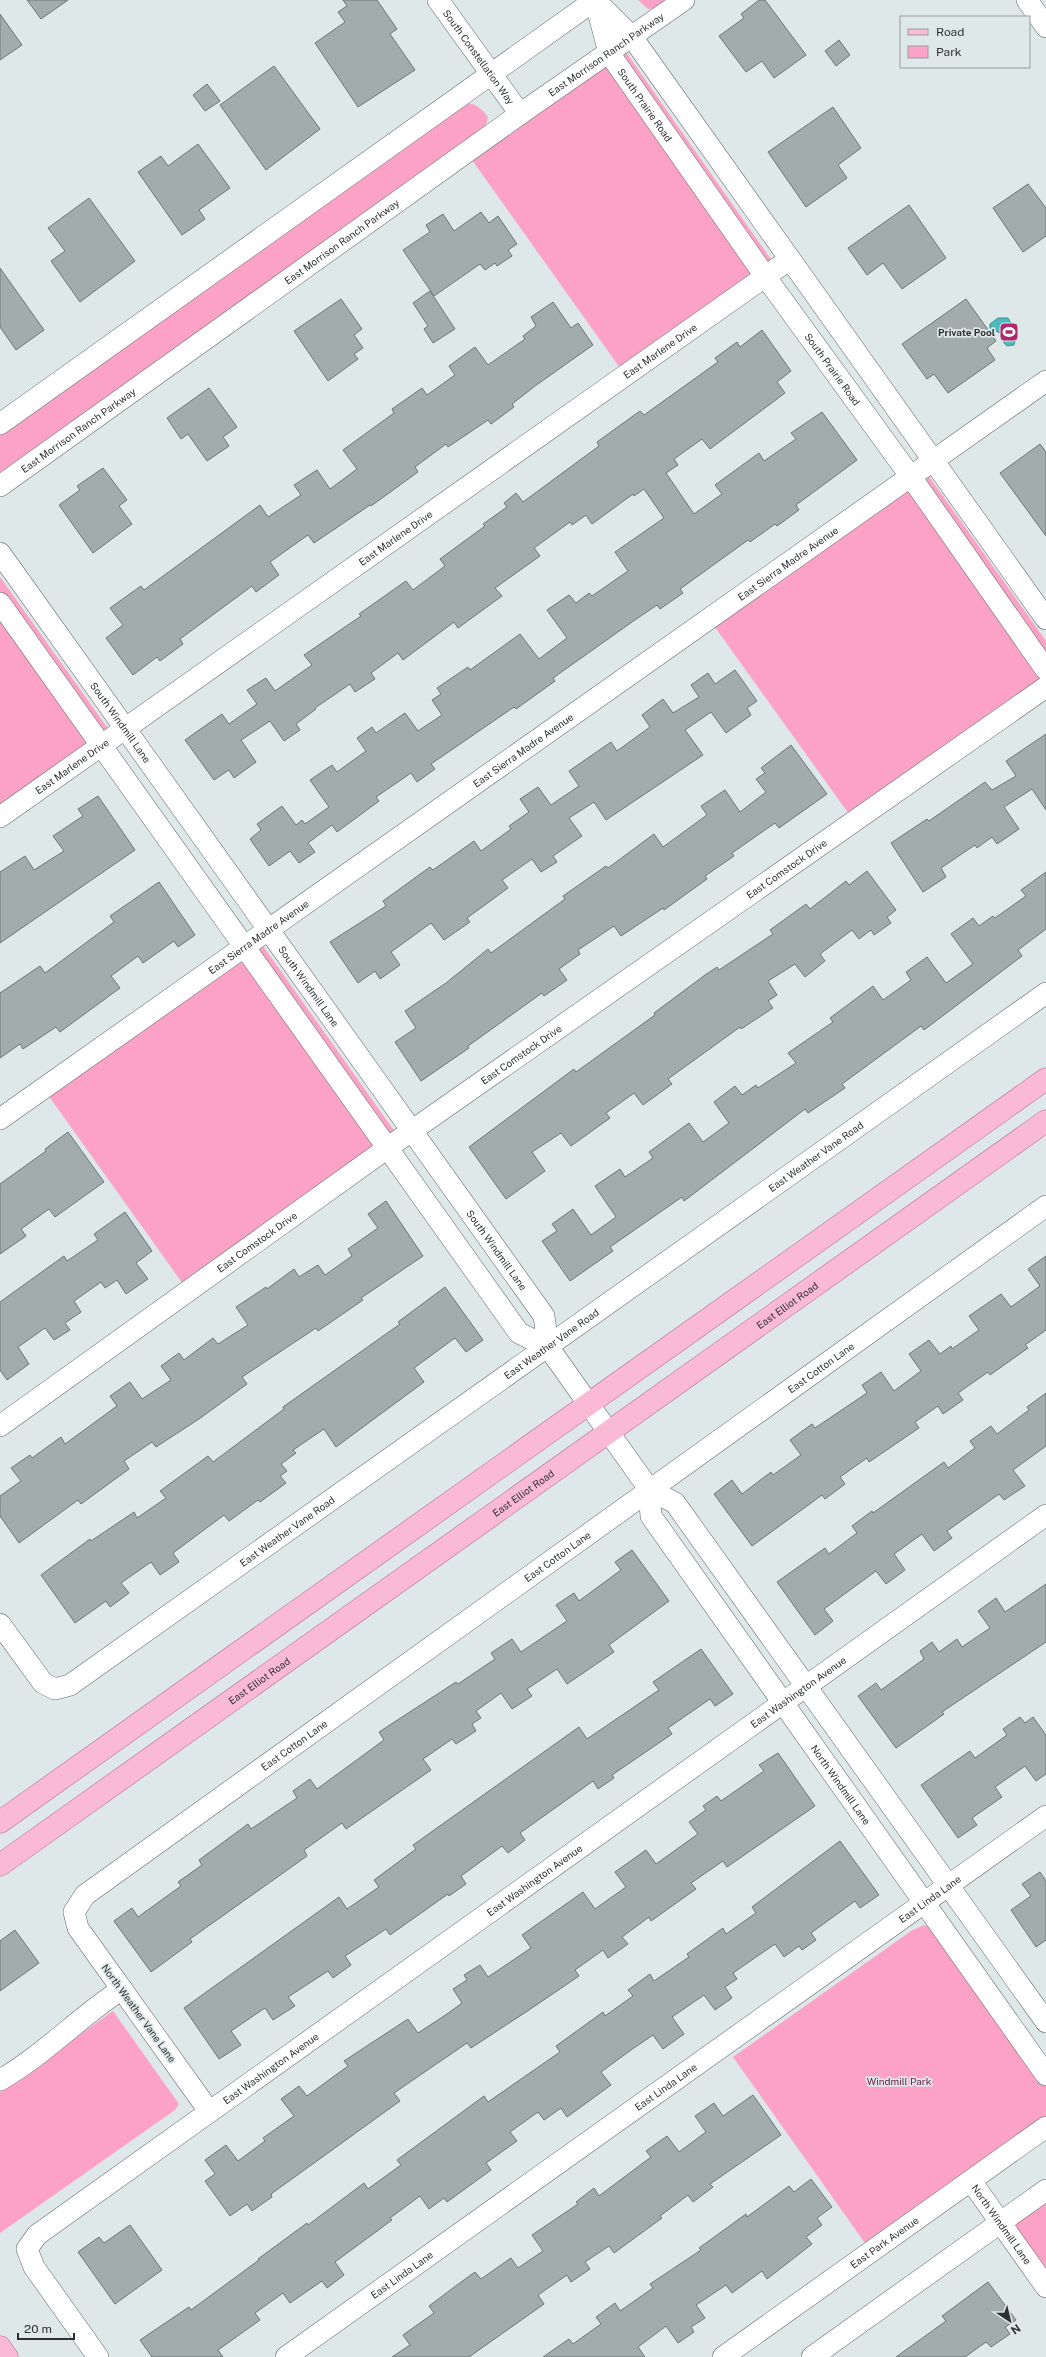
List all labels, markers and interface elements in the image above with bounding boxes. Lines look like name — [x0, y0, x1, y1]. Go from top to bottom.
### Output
street label: South Constellation Way — [441, 7, 517, 107]
street label: East Morrison Ranch Parkway — [546, 10, 667, 99]
legend — [900, 16, 1030, 68]
text: Road — [936, 25, 964, 39]
text: Park — [936, 45, 962, 59]
street label: South Prairie Road — [615, 66, 675, 144]
street label: East Morrison Ranch Parkway — [282, 196, 402, 287]
street label: East Marlene Drive — [621, 321, 699, 381]
sports icon: Private Pool — [998, 321, 1020, 343]
place label: Private Pool — [938, 326, 995, 338]
street label: South Prairie Road — [802, 331, 863, 408]
street label: East Morrison Ranch Parkway — [18, 385, 138, 475]
street label: East Marlene Drive — [356, 507, 435, 568]
street label: East Sierra Madre Avenue — [735, 524, 840, 603]
street label: South Windmill Lane — [88, 680, 154, 765]
street label: East Sierra Madre Avenue — [470, 710, 576, 790]
street label: East Marlene Drive — [33, 736, 111, 796]
street label: East Comstock Drive — [744, 836, 829, 901]
street label: East Sierra Madre Avenue — [206, 897, 311, 976]
street label: South Windmill Lane — [276, 944, 342, 1029]
street label: East Comstock Drive — [478, 1022, 564, 1087]
street label: East Weather Vane Road — [766, 1119, 865, 1194]
street label: South Windmill Lane — [464, 1207, 530, 1293]
street label: East Comstock Drive — [214, 1209, 299, 1275]
street label: East Elliot Road — [754, 1279, 820, 1331]
street label: East Weather Vane Road — [502, 1306, 601, 1381]
street label: East Cotton Lane — [785, 1340, 856, 1395]
street label: East Elliot Road — [490, 1467, 556, 1519]
street label: East Weather Vane Road — [237, 1493, 337, 1569]
street label: East Cotton Lane — [522, 1528, 593, 1584]
street label: East Washington Avenue — [748, 1653, 849, 1730]
street label: East Elliot Road — [226, 1655, 292, 1707]
street label: East Cotton Lane — [258, 1717, 330, 1773]
street label: North Windmill Lane — [809, 1742, 873, 1827]
street label: East Washington Avenue — [484, 1842, 585, 1918]
street label: East Linda Lane — [896, 1872, 963, 1925]
street label: North Weather Vane Lane — [99, 1962, 179, 2065]
street label: East Washington Avenue — [220, 2030, 321, 2106]
street label: East Linda Lane — [632, 2060, 699, 2113]
park label: Windmill Park — [867, 2075, 932, 2087]
street label: North Windmill Lane — [969, 2182, 1034, 2267]
street label: East Park Avenue — [848, 2214, 921, 2271]
street label: East Linda Lane — [368, 2248, 435, 2301]
north arrow — [990, 2301, 1030, 2341]
scale bar — [18, 2315, 74, 2341]
text: 20 m — [24, 2322, 52, 2336]
text: N — [1009, 2322, 1023, 2337]

